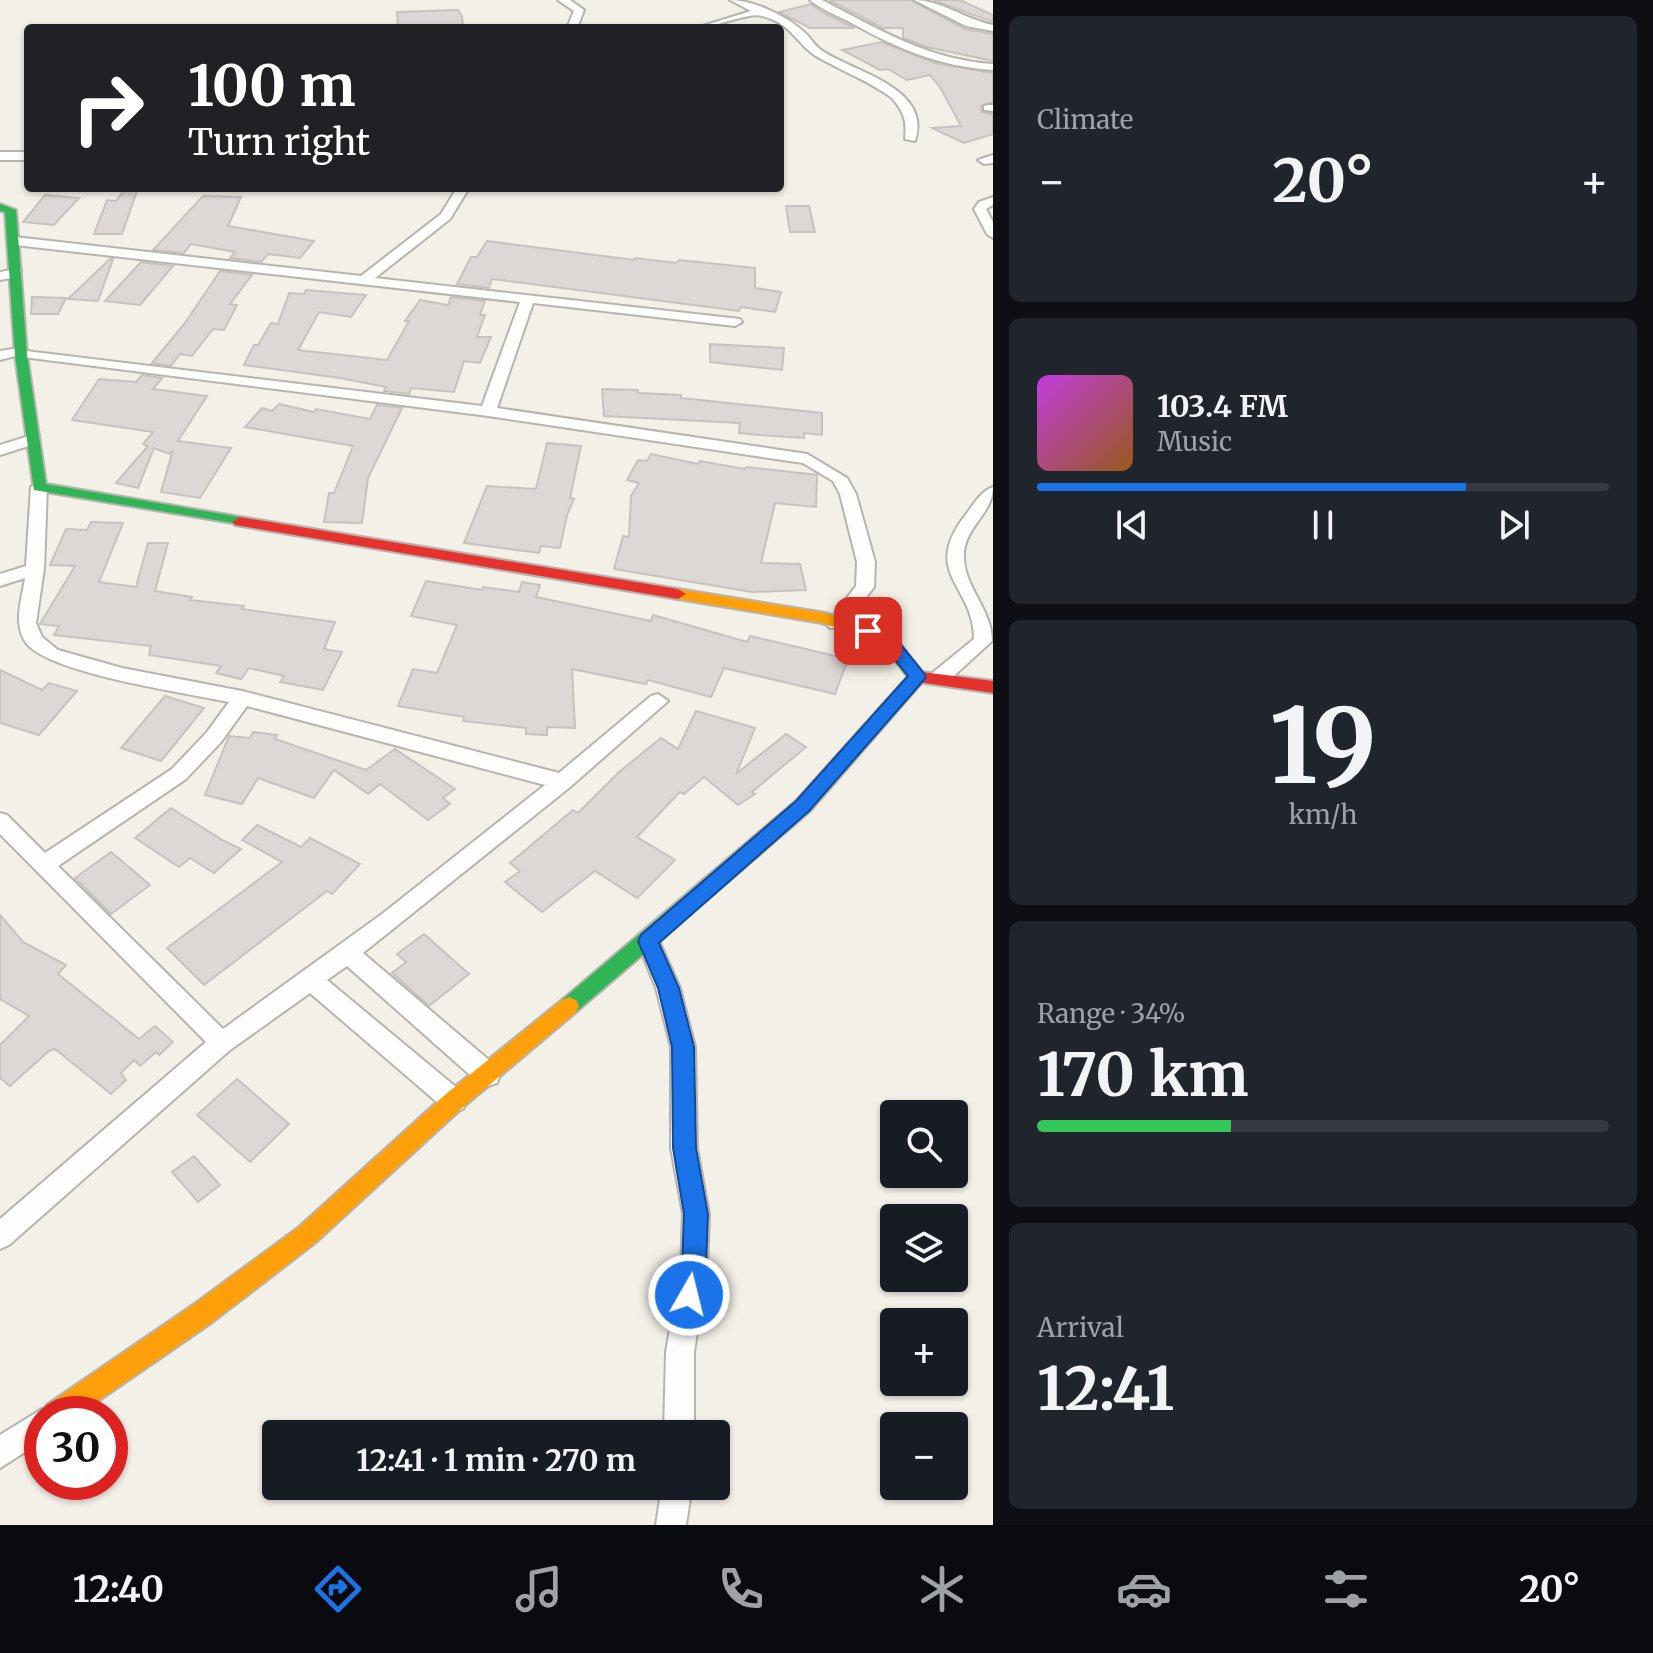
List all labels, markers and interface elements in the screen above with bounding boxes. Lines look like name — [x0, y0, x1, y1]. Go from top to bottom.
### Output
text: 100 m — [188, 51, 356, 121]
icon: right — [56, 56, 160, 160]
text: Climate — [1037, 103, 1133, 136]
text: Turn right — [188, 120, 370, 165]
text: 20° — [1272, 143, 1374, 218]
text: − — [1037, 154, 1066, 209]
text: + — [1580, 154, 1609, 209]
text: 103.4 FM — [1157, 387, 1288, 425]
text: Music — [1157, 425, 1232, 458]
icon: previous — [1110, 503, 1154, 547]
icon: pause — [1301, 503, 1345, 547]
icon: next — [1492, 503, 1536, 547]
pin — [834, 597, 902, 665]
icon: arrive — [846, 609, 890, 653]
text: 19 — [1269, 681, 1377, 811]
text: km/h — [1289, 798, 1357, 831]
text: Range · 34% — [1037, 997, 1186, 1030]
text: 170 km — [1037, 1037, 1249, 1112]
map controls — [880, 1100, 968, 1500]
button: search — [880, 1100, 968, 1188]
button: layers — [880, 1204, 968, 1292]
position arrow — [647, 1253, 731, 1337]
button: + — [880, 1308, 968, 1396]
text: Arrival — [1037, 1311, 1124, 1344]
text: 12:41 — [1037, 1351, 1174, 1426]
speed limit sign: 30 — [24, 1396, 128, 1500]
button: − — [880, 1412, 968, 1500]
text: 12:41 · 1 min · 270 m — [356, 1441, 636, 1479]
icon: directions — [310, 1561, 366, 1617]
icon: music — [511, 1561, 567, 1617]
icon: phone — [713, 1561, 769, 1617]
icon: climate — [914, 1561, 970, 1617]
icon: car — [1116, 1561, 1172, 1617]
icon: filters — [1318, 1561, 1374, 1617]
text: 12:40 — [73, 1567, 164, 1612]
text: 20° — [1519, 1567, 1580, 1612]

